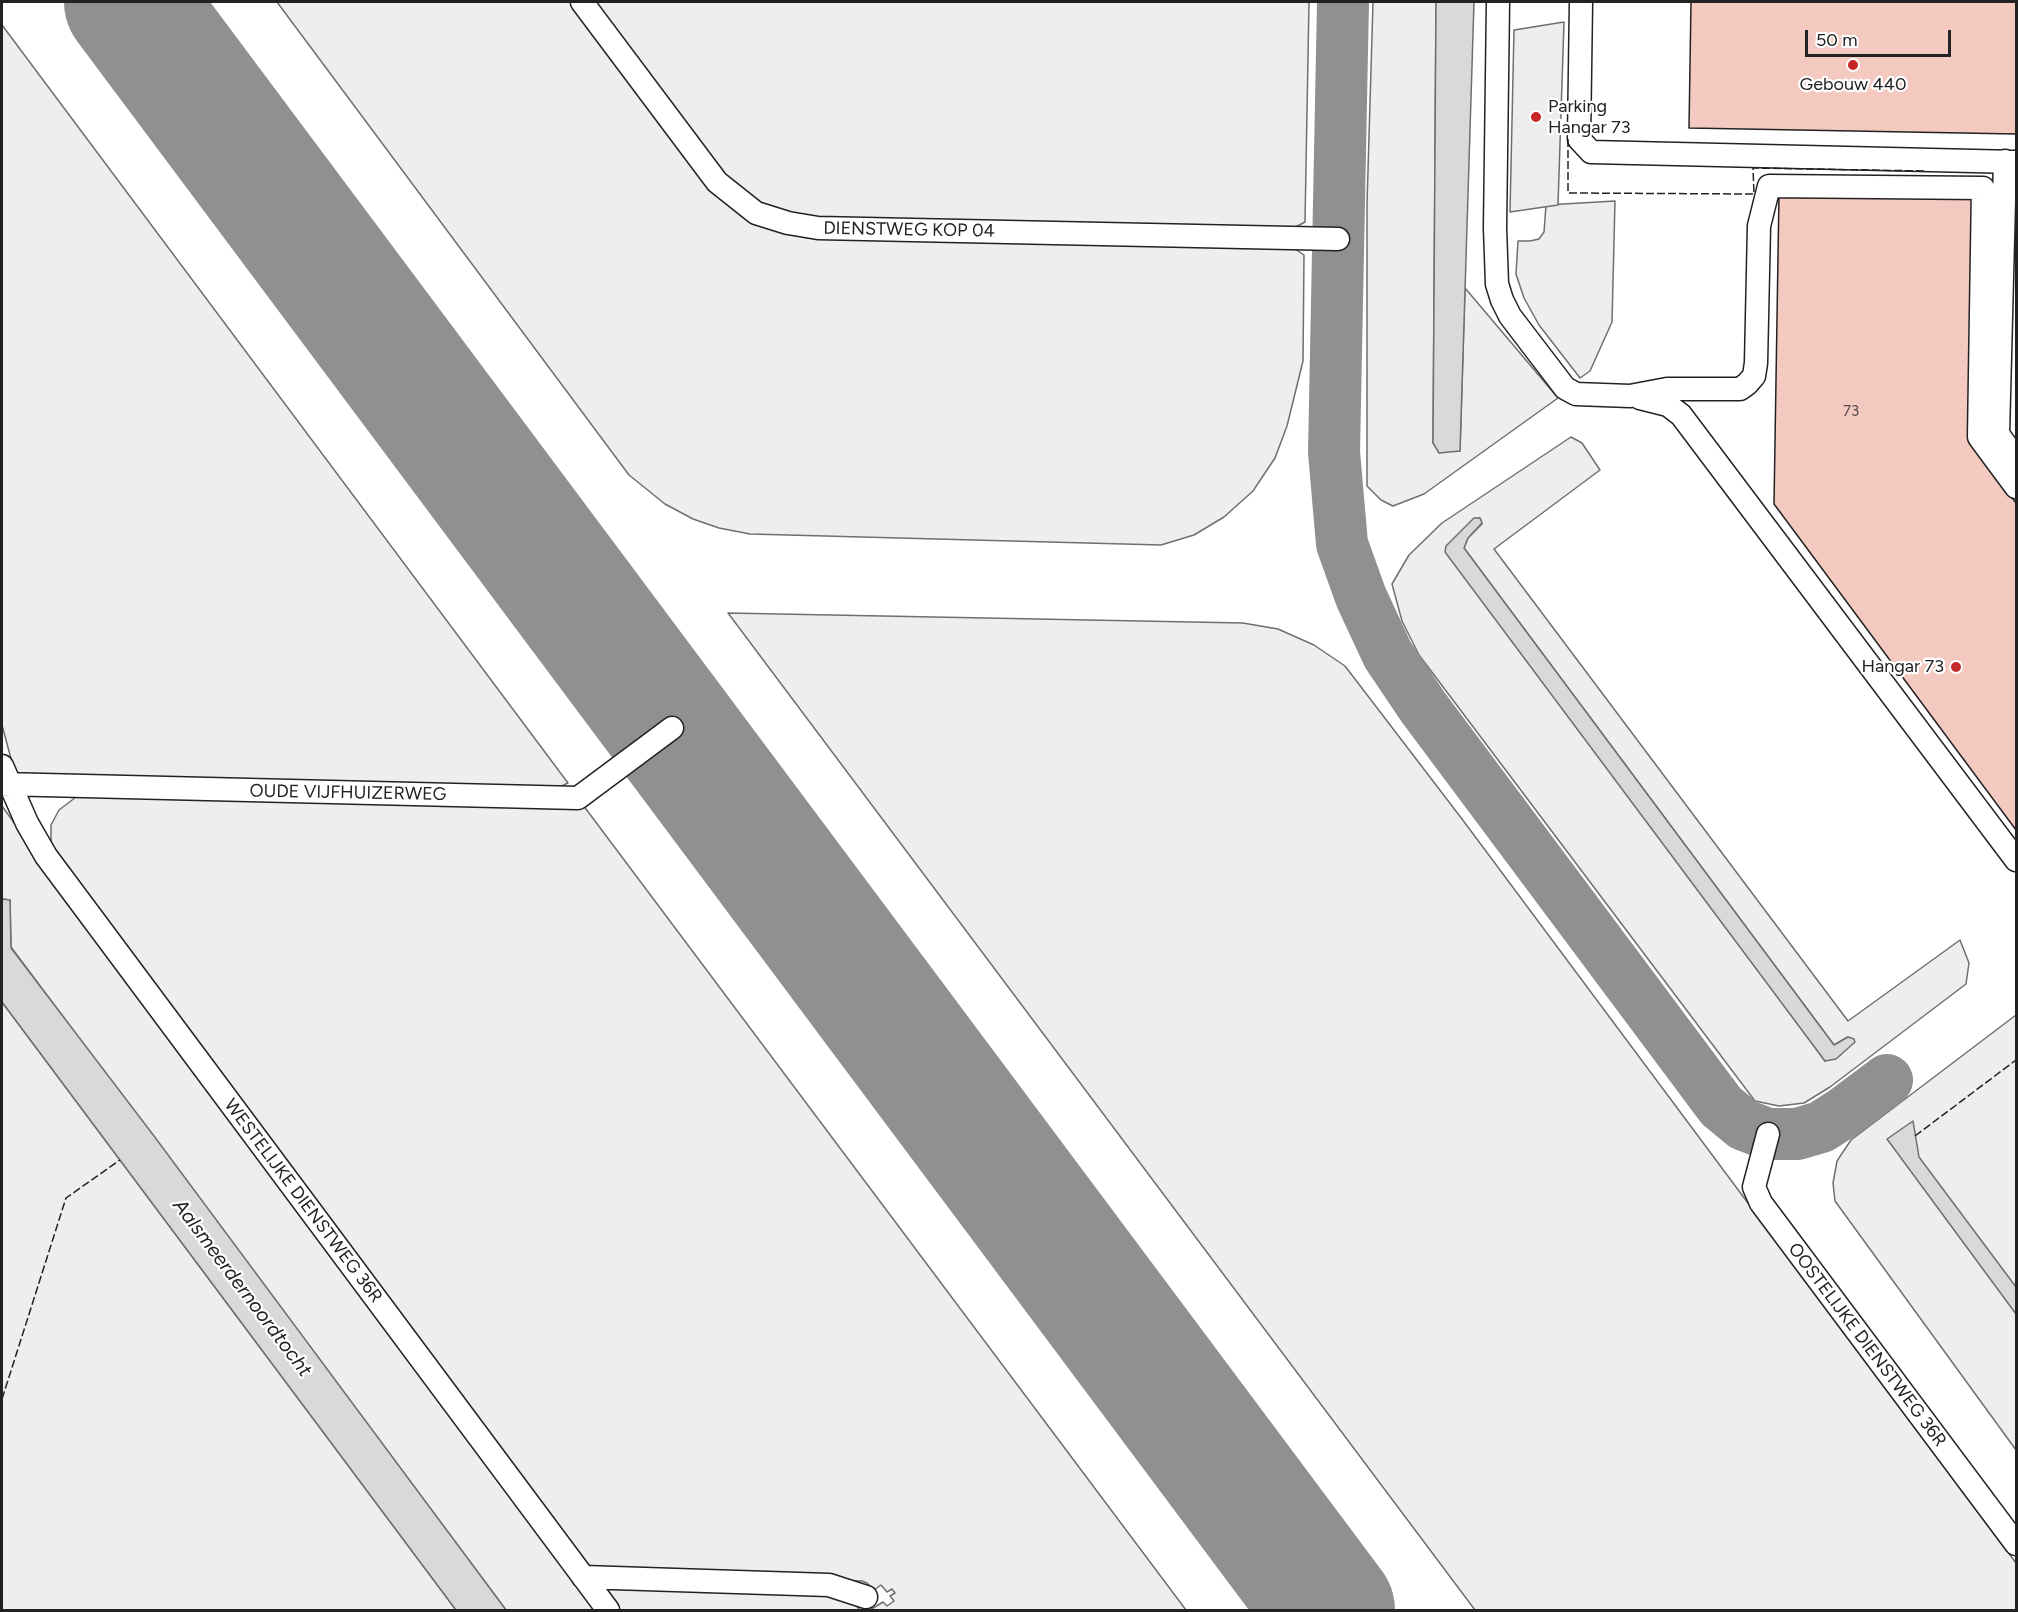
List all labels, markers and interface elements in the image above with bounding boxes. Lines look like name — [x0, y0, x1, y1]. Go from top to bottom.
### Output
scale bar — [1808, 18, 1954, 56]
text: 50 m — [1816, 29, 1858, 51]
marker: Gebouw 440 — [1846, 58, 1860, 72]
place label: Gebouw 440 — [1800, 74, 1906, 96]
place label: Parking Hangar 73 — [1548, 96, 1630, 138]
marker: Parking Hangar 73 — [1529, 110, 1543, 124]
street label: DIENSTWEG KOP 04 — [823, 218, 995, 242]
house number: 73 — [1843, 403, 1859, 421]
place label: Hangar 73 — [1862, 656, 1944, 678]
marker: Hangar 73 — [1949, 660, 1963, 674]
street label: OUDE VIJFHUIZERWEG — [249, 780, 447, 806]
street label: WESTELIJKE DIENSTWEG 36R — [219, 1095, 387, 1307]
water label: Aalsmeerdernoordtocht — [167, 1194, 317, 1382]
street label: OOSTELIJKE DIENSTWEG 36R — [1783, 1239, 1951, 1451]

